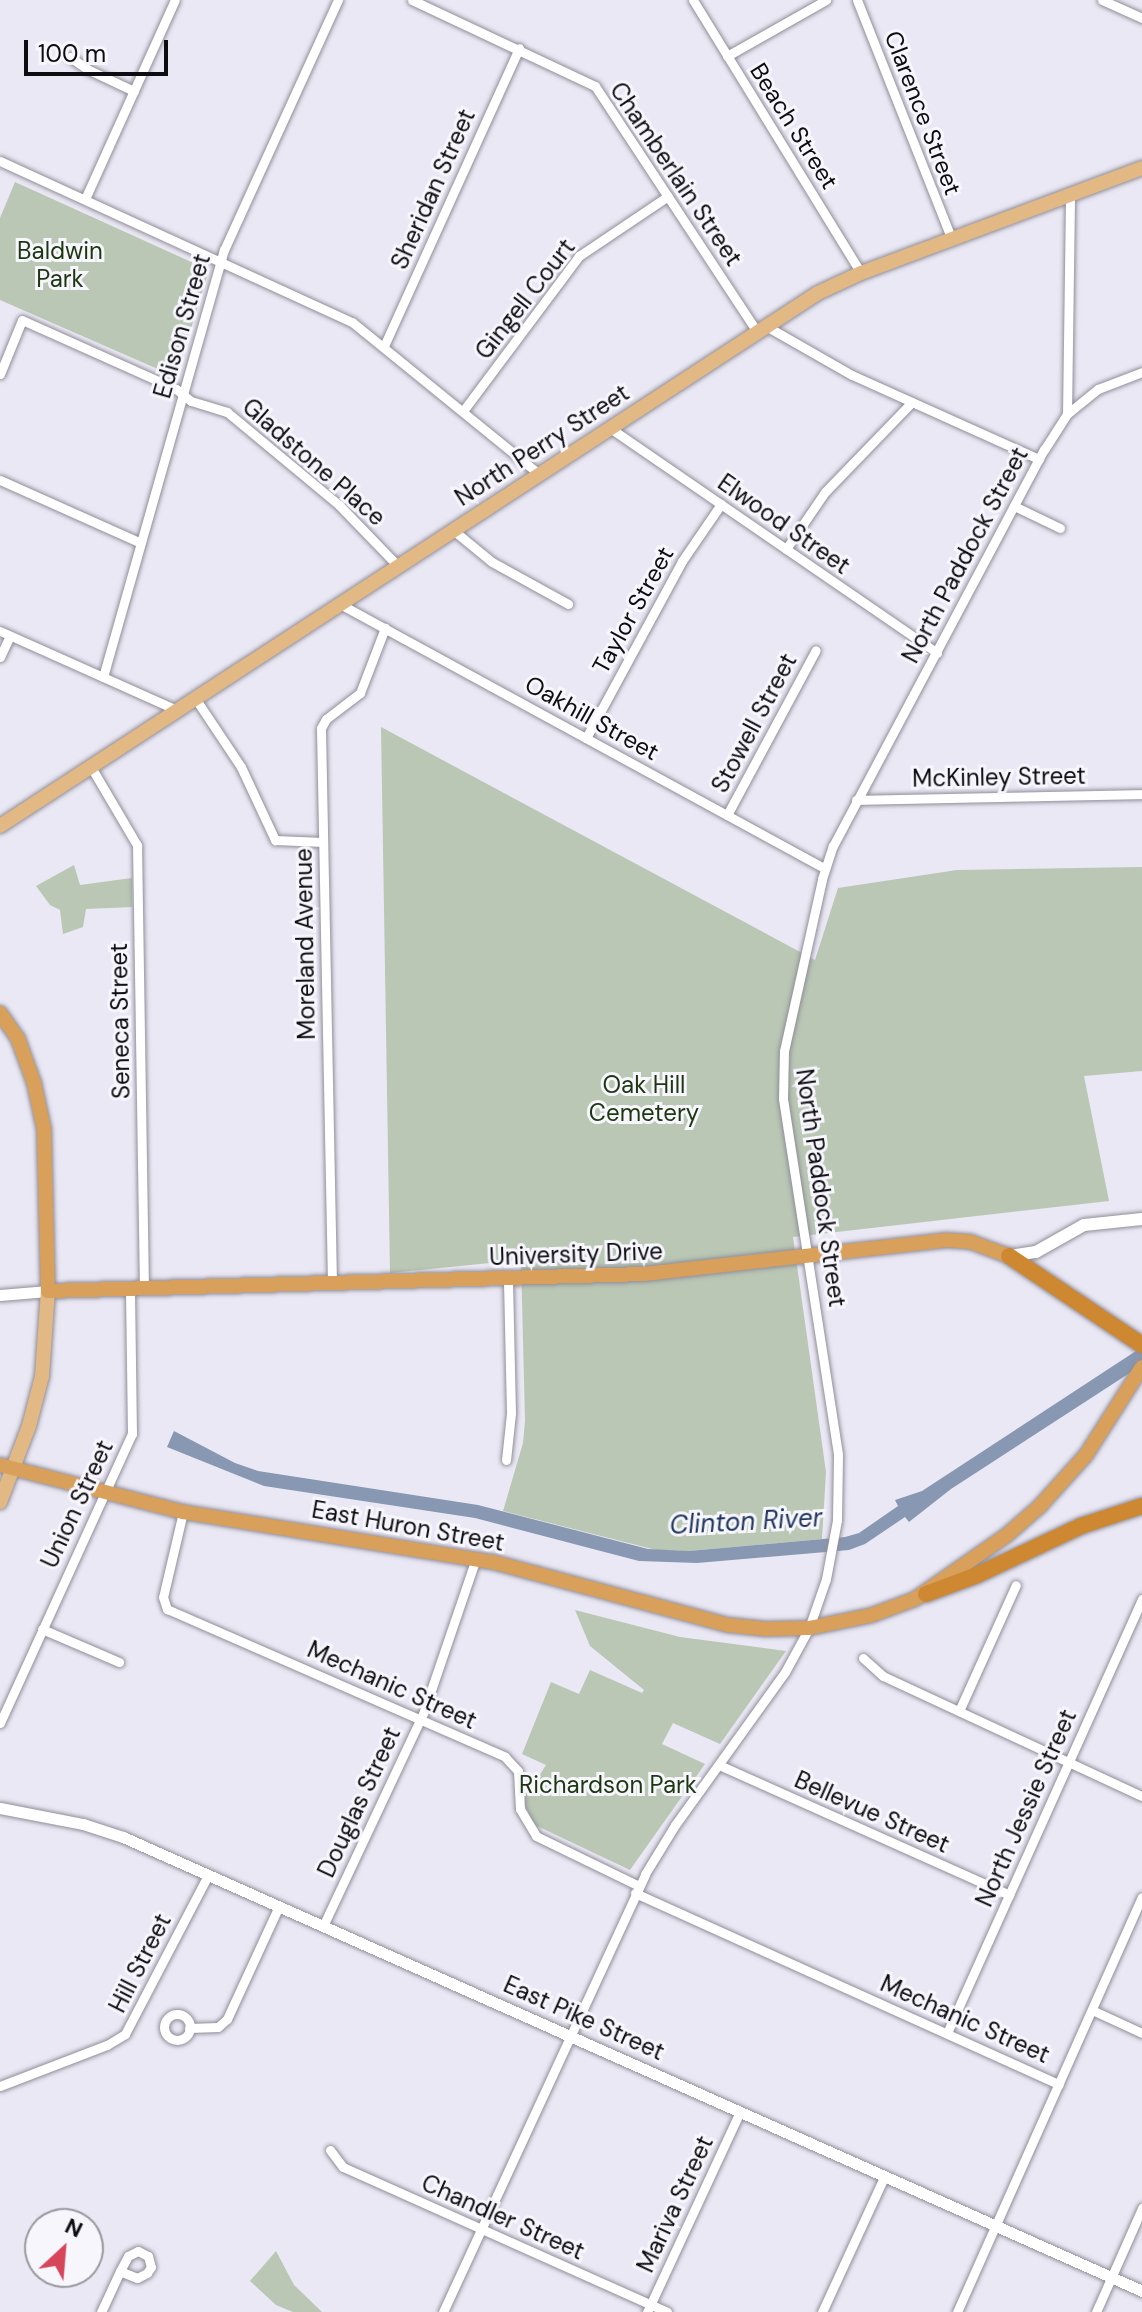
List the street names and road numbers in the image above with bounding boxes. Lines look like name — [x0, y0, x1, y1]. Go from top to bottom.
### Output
street label: Clarence Street — [879, 27, 967, 199]
street label: Beach Street — [744, 58, 844, 194]
street label: Chamberlain Street — [604, 77, 748, 271]
street label: Sheridan Street — [385, 104, 481, 274]
street label: Gingell Court — [469, 233, 581, 365]
street label: Edison Street — [148, 251, 216, 401]
street label: North Perry Street — [450, 378, 634, 512]
street label: Gladstone Place — [237, 392, 391, 532]
street label: North Paddock Street — [896, 442, 1034, 668]
street label: Elwood Street — [712, 468, 856, 580]
street label: Taylor Street — [586, 542, 680, 678]
street label: Stowell Street — [705, 649, 803, 797]
street label: Oakhill Street — [520, 669, 664, 767]
street label: McKinley Street — [912, 761, 1086, 793]
street label: Moreland Avenue — [289, 848, 321, 1040]
street label: Seneca Street — [104, 943, 136, 1099]
street label: North Paddock Street — [790, 1067, 852, 1309]
street label: University Drive — [489, 1237, 663, 1271]
street label: Union Street — [35, 1436, 119, 1572]
street label: East Huron Street — [310, 1495, 506, 1557]
street label: Mechanic Street — [303, 1635, 481, 1735]
street label: North Jessie Street — [970, 1705, 1082, 1911]
street label: Douglas Street — [312, 1722, 406, 1882]
street label: Bellevue Street — [790, 1765, 954, 1859]
street label: Hill Street — [103, 1909, 177, 2017]
street label: Mechanic Street — [876, 1969, 1054, 2069]
street label: East Pike Street — [499, 1970, 669, 2066]
street label: Mariva Street — [631, 2131, 719, 2277]
street label: Chandler Street — [417, 2168, 589, 2266]

